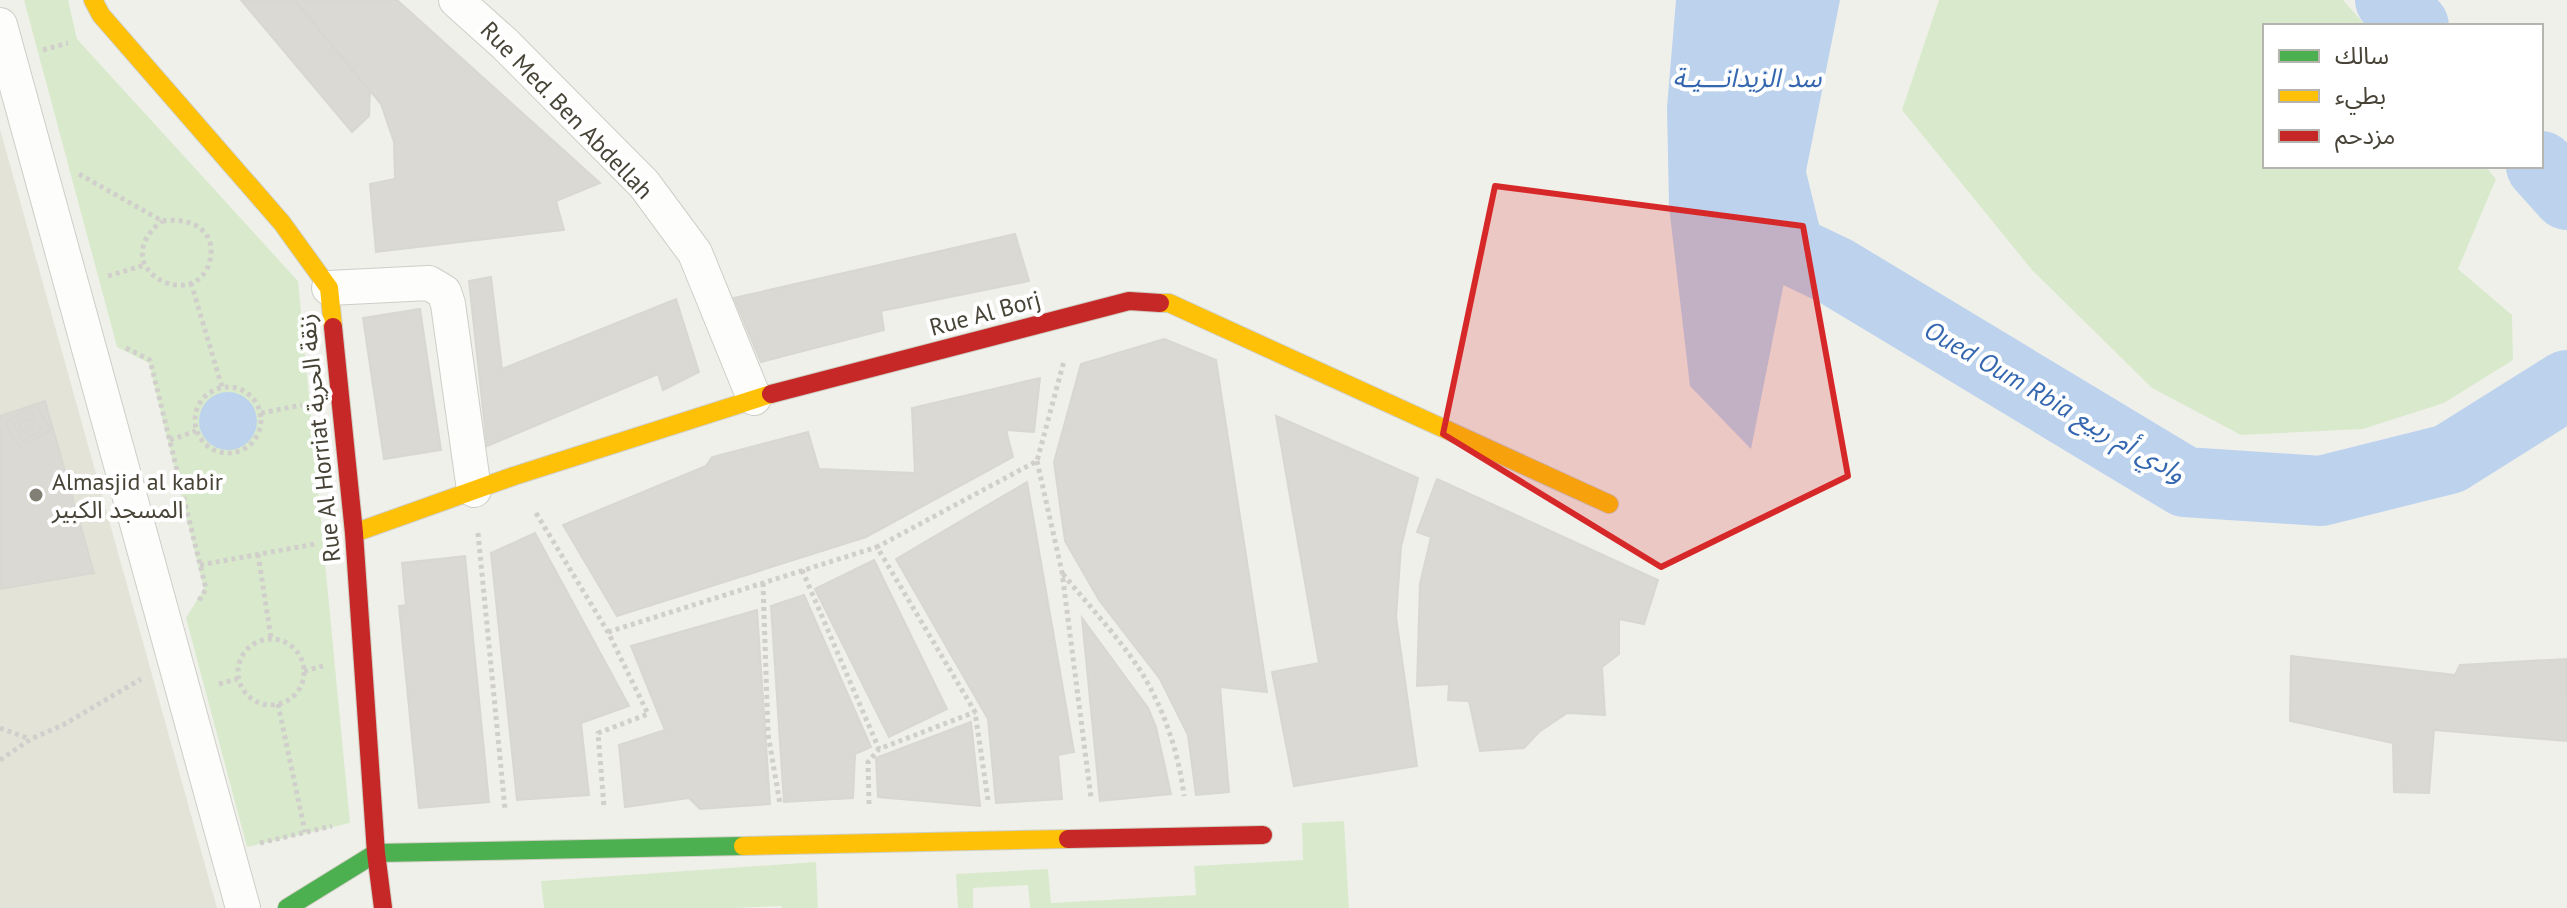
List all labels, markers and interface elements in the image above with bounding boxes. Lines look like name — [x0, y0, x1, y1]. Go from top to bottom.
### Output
street label: Rue Med. Ben Abdellah — [474, 15, 660, 205]
legend — [2263, 24, 2543, 168]
text: سالك — [2335, 40, 2389, 71]
water label: سد الزيدانـــيـة — [1673, 61, 1822, 94]
text: بطيء — [2335, 80, 2386, 115]
text: مزدحم — [2335, 120, 2395, 153]
street label: Rue Al Borj — [926, 283, 1044, 343]
street label: Rue Al Horriat زنقة الحرية — [291, 312, 347, 564]
water label: Oued Oum Rbia وادي أم ربيع — [1917, 313, 2192, 493]
place label: Almasjid al kabir المسجد الكبير — [51, 466, 223, 525]
marker: Almasjid al kabir المسجد الكبير — [27, 486, 45, 504]

